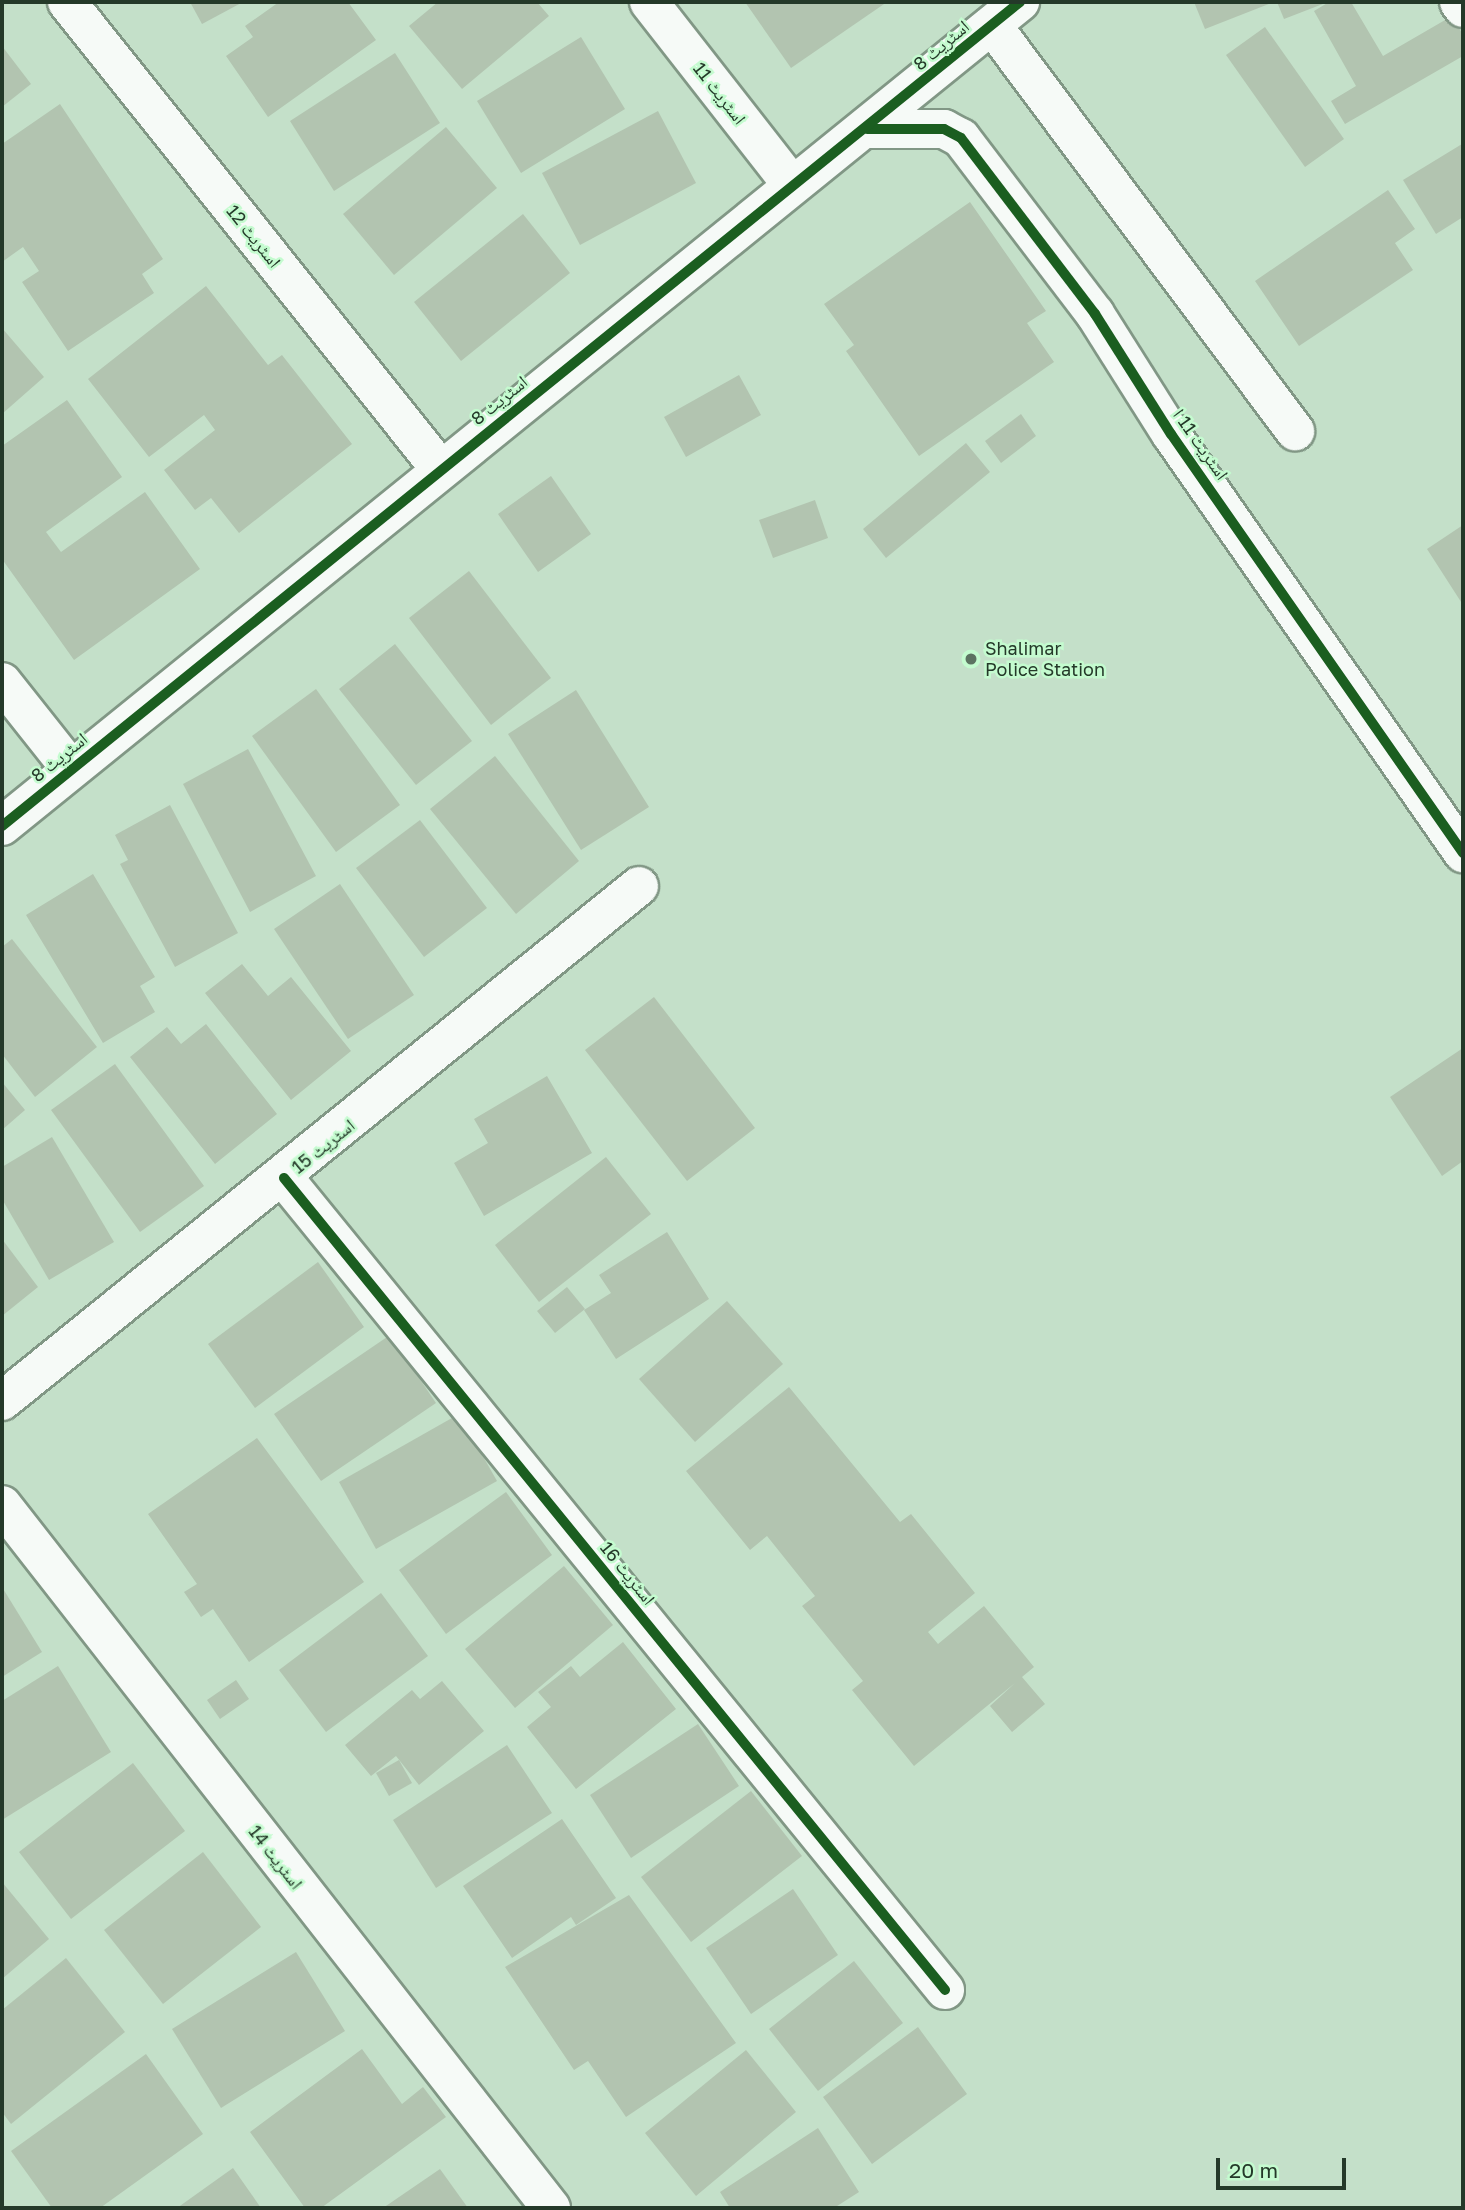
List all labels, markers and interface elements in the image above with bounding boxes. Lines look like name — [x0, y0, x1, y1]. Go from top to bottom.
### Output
street label: اسٹریٹ 8 — [909, 15, 973, 75]
street label: اسٹریٹ 11 — [689, 58, 751, 128]
street label: اسٹریٹ 12 — [222, 200, 286, 272]
street label: اسٹریٹ 8 — [466, 371, 532, 429]
street label: اسٹریٹ 11 ا — [1169, 404, 1233, 484]
place label: Shalimar Police Station — [985, 638, 1105, 680]
marker: Shalimar Police Station — [963, 651, 979, 667]
street label: اسٹریٹ 8 — [26, 728, 92, 786]
street label: اسٹریٹ 15 — [287, 1114, 359, 1178]
street label: اسٹریٹ 16 — [596, 1537, 660, 1609]
street label: اسٹریٹ 14 — [244, 1821, 308, 1893]
scale bar — [1220, 2144, 1350, 2188]
text: 20 m — [1229, 2157, 1278, 2183]

